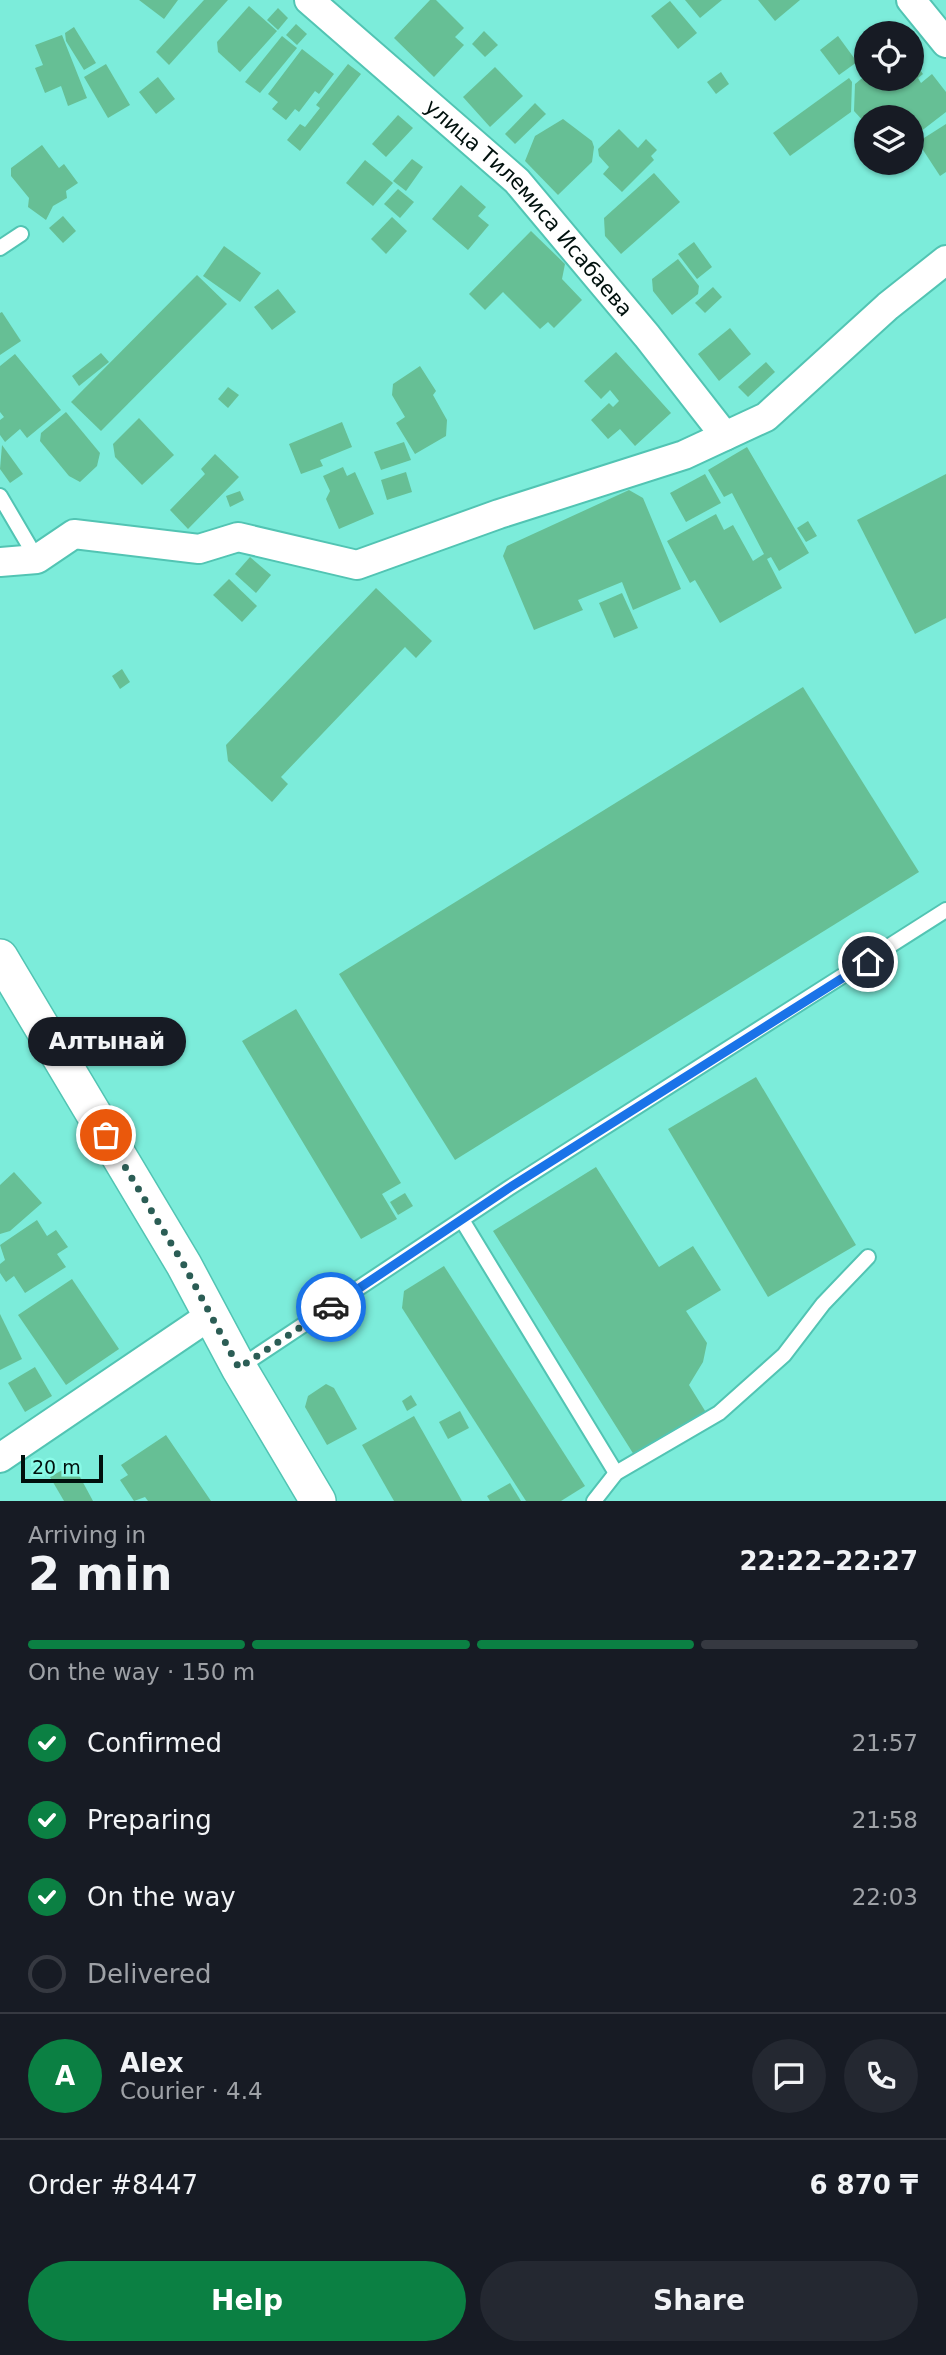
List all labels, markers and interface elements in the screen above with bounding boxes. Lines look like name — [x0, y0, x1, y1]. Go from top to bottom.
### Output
map controls — [854, 21, 924, 175]
button: locate — [854, 21, 924, 91]
street label: улица Тилемиса Исабаева — [420, 94, 637, 321]
button: layers — [854, 105, 924, 175]
pin — [838, 932, 898, 992]
icon: home — [849, 943, 887, 981]
callout: Алтынай — [27, 1016, 185, 1065]
text: Алтынай — [49, 1028, 165, 1054]
pin — [76, 1105, 136, 1165]
icon: bag — [87, 1116, 125, 1154]
courier — [296, 1272, 366, 1342]
icon: car — [312, 1288, 350, 1326]
scale bar — [21, 1452, 103, 1484]
text: 20 m — [32, 1456, 81, 1478]
text: Arriving in — [28, 1522, 146, 1548]
text: 22:22–22:27 — [739, 1546, 918, 1576]
text: 2 min — [28, 1547, 172, 1601]
text: On the way · 150 m — [28, 1659, 255, 1685]
icon: check — [28, 1724, 66, 1762]
text: Confirmed — [87, 1728, 222, 1758]
text: 21:57 — [852, 1730, 918, 1756]
icon: check — [28, 1801, 66, 1839]
text: Preparing — [87, 1805, 212, 1835]
text: 21:58 — [852, 1807, 918, 1833]
icon: check — [28, 1878, 66, 1916]
text: On the way — [87, 1882, 236, 1912]
text: 22:03 — [852, 1884, 918, 1910]
text: Delivered — [87, 1959, 211, 1989]
button: chat — [752, 2039, 826, 2113]
button: phone — [844, 2039, 918, 2113]
text: Alex — [120, 2048, 183, 2078]
text: A — [55, 2061, 75, 2091]
text: Courier · 4.4 — [120, 2078, 263, 2104]
text: Order #8447 — [28, 2170, 198, 2200]
text: 6 870 ₸ — [809, 2170, 918, 2200]
button: Help — [28, 2261, 466, 2341]
button: Share — [480, 2261, 918, 2341]

